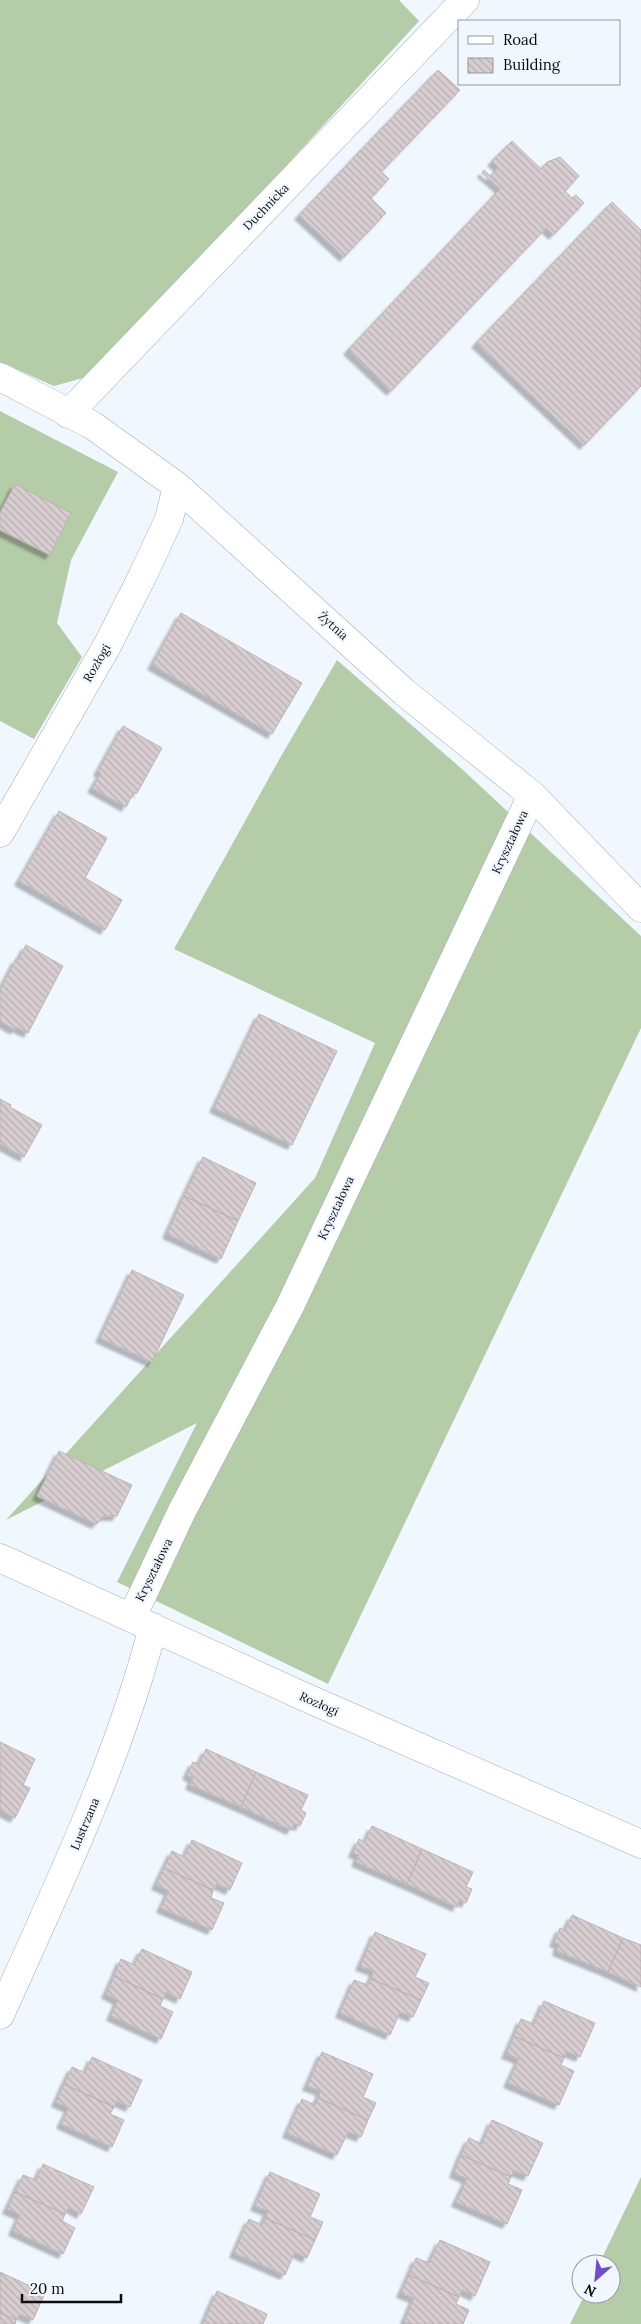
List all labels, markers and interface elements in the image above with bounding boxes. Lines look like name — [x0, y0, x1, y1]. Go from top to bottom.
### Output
legend — [458, 20, 621, 85]
text: Road — [503, 30, 538, 49]
text: Building — [503, 55, 561, 74]
street label: Duchnicka — [240, 180, 292, 233]
street label: Żytnia — [315, 608, 351, 643]
street label: Rozłogi — [80, 641, 113, 684]
street label: Kryształowa — [488, 808, 531, 876]
street label: Kryształowa — [314, 1174, 357, 1242]
street label: Kryształowa — [132, 1536, 175, 1604]
street label: Rozłogi — [297, 1688, 341, 1719]
street label: Lustrzana — [67, 1795, 102, 1852]
north arrow — [571, 2254, 621, 2304]
scale bar — [22, 2272, 121, 2304]
text: 20 m — [30, 2279, 65, 2298]
text: N — [581, 2280, 599, 2301]

